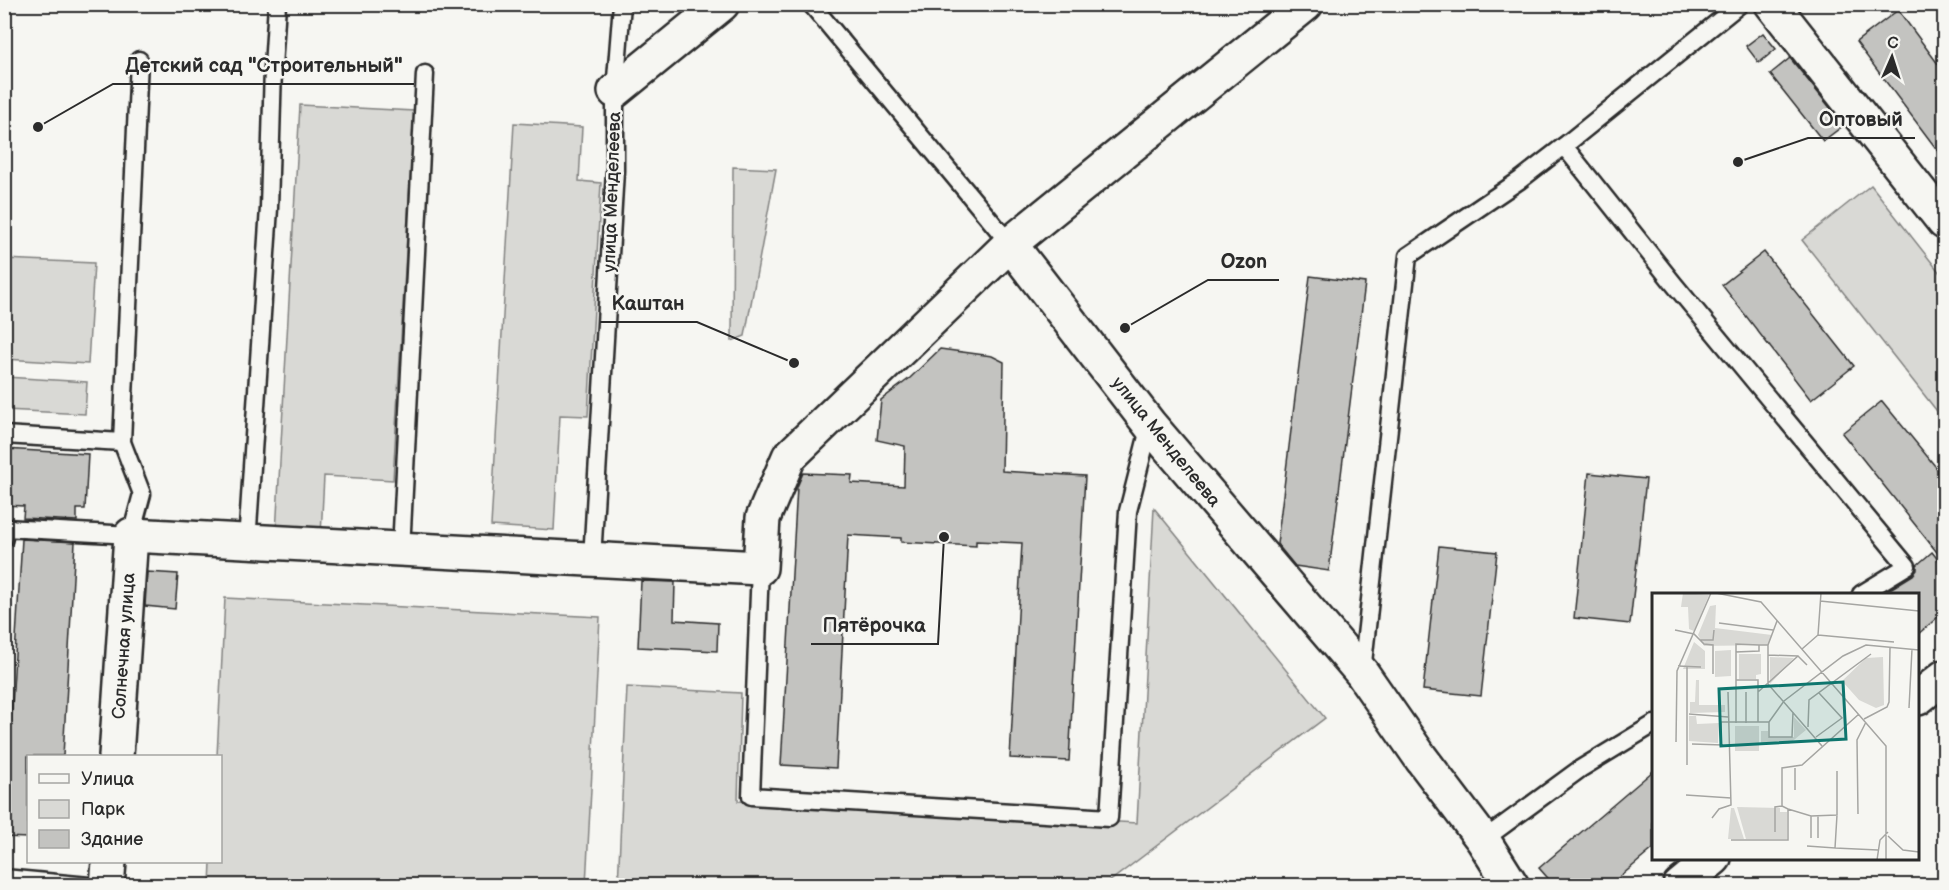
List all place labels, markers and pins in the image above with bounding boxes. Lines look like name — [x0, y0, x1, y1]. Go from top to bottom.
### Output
callout: Детский сад "Строительный" — [113, 46, 414, 84]
callout: Оптовый — [1808, 100, 1915, 138]
callout: Ozon — [1208, 242, 1279, 280]
callout: Каштан — [600, 284, 697, 322]
callout: Пятёрочка — [811, 606, 938, 644]

